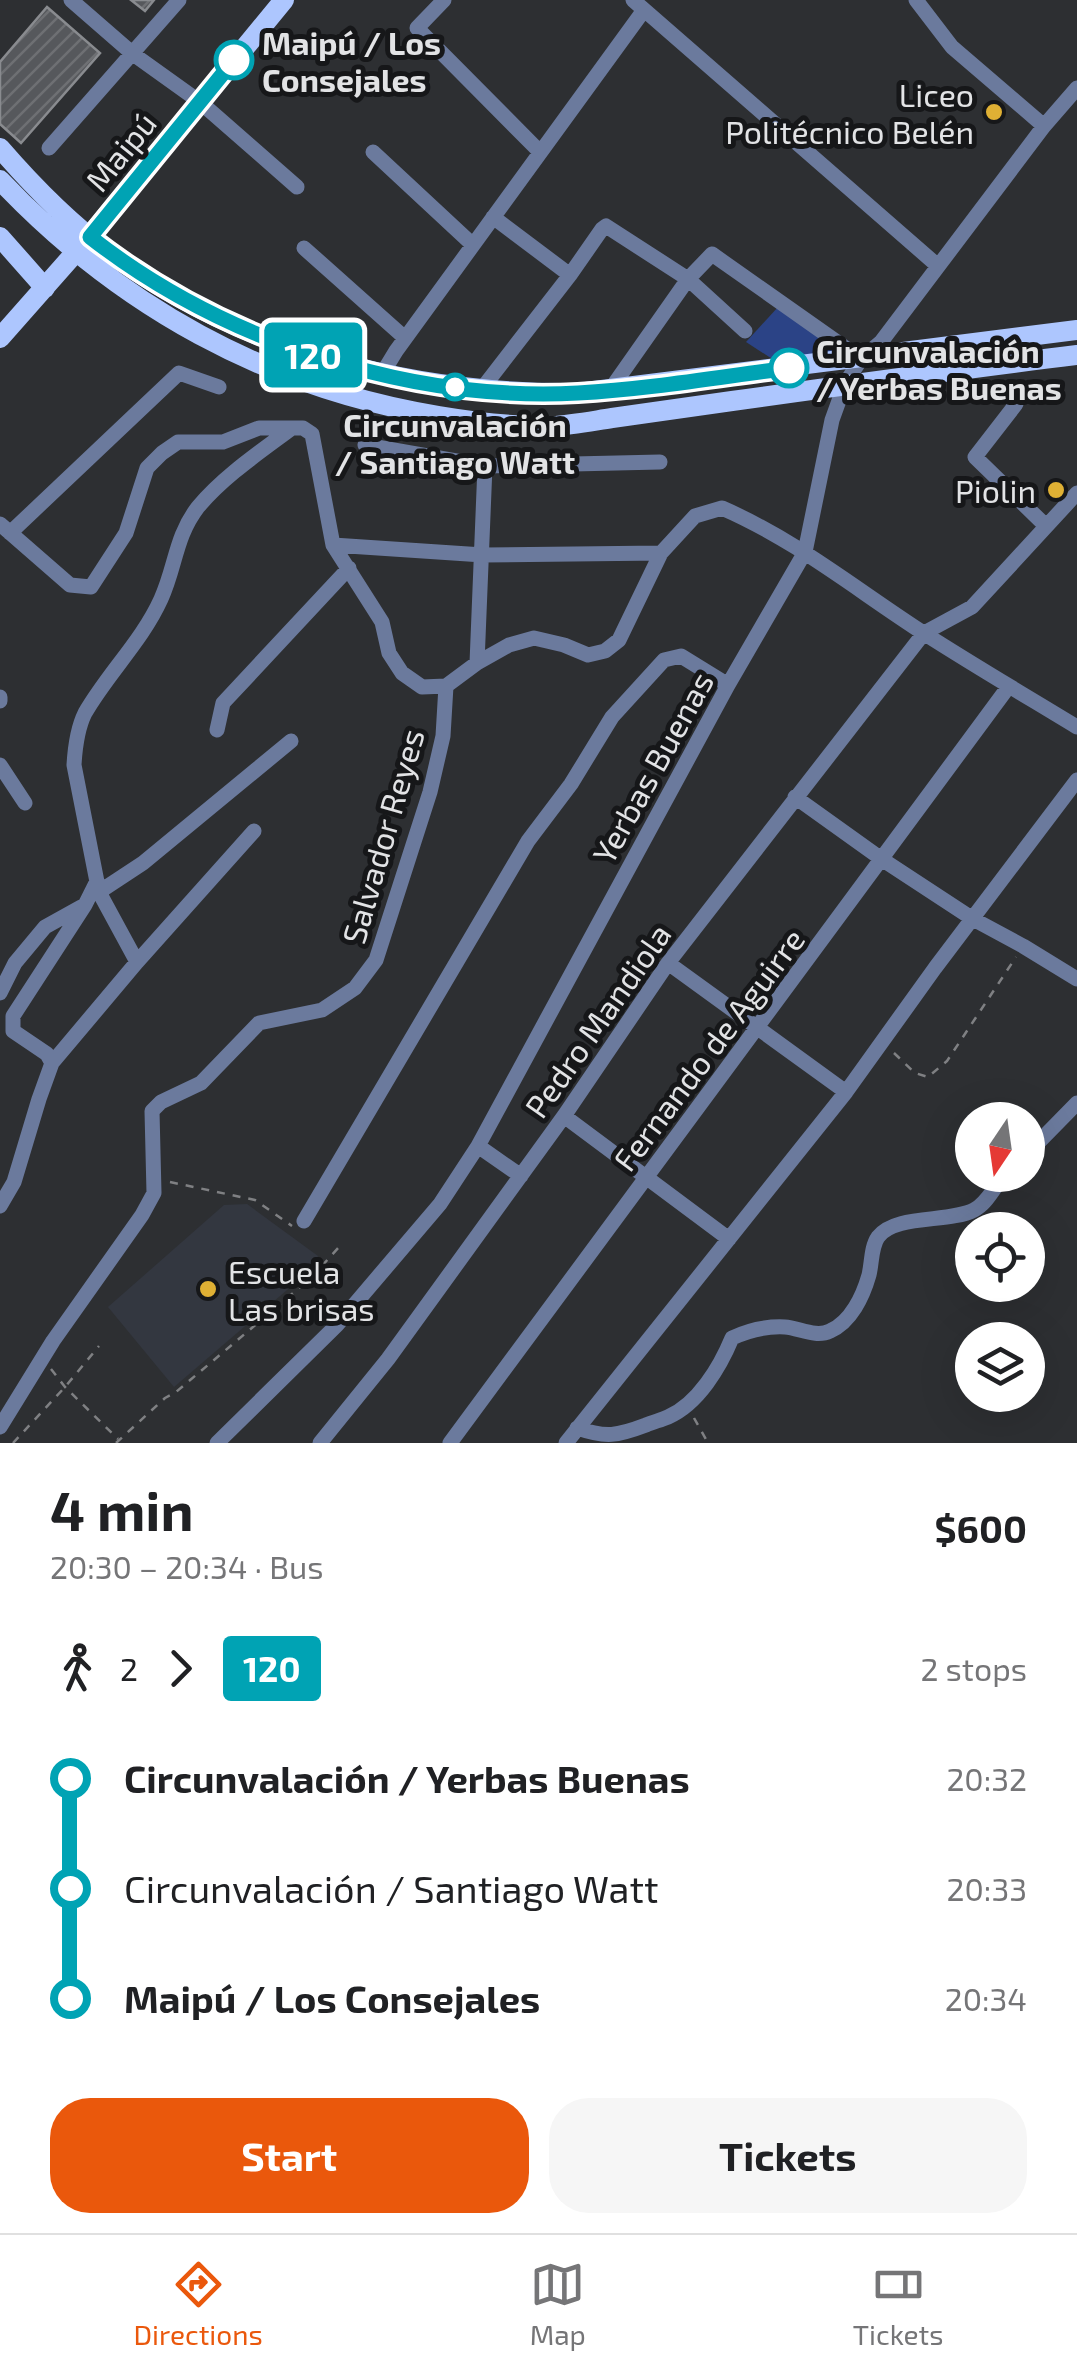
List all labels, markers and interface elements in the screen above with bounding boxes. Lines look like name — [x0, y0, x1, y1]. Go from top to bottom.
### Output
place label: Maipú / Los Consejales — [262, 23, 441, 98]
marker: Maipú / Los Consejales — [215, 41, 253, 79]
place label: Liceo Politécnico Belén — [725, 75, 974, 150]
marker: Liceo Politécnico Belén — [983, 101, 1005, 123]
street label: Maipú — [77, 104, 163, 198]
line badge: 120 — [256, 322, 370, 388]
place label: Circunvalación / Yerbas Buenas — [816, 331, 1062, 406]
text: 120 — [284, 334, 342, 376]
marker: Circunvalación / Yerbas Buenas — [770, 349, 808, 387]
marker: Circunvalación / Santiago Watt — [442, 374, 468, 400]
place label: Circunvalación / Santiago Watt — [335, 405, 575, 480]
place label: Piolin — [955, 471, 1036, 509]
marker: Piolin — [1045, 479, 1067, 501]
street label: Yerbas Buenas — [584, 665, 720, 869]
street label: Salvador Reyes — [333, 724, 431, 948]
street label: Pedro Mandiola — [516, 916, 678, 1124]
street label: Fernando de Aguirre — [605, 920, 811, 1178]
north arrow — [955, 1102, 1045, 1192]
map controls — [955, 1102, 1045, 1412]
button: locate — [955, 1212, 1045, 1302]
place label: Escuela Las brisas — [228, 1252, 375, 1327]
marker: Escuela Las brisas — [197, 1278, 219, 1300]
button: layers — [955, 1322, 1045, 1412]
text: 4 min — [50, 1476, 194, 1542]
text: $600 — [935, 1505, 1027, 1551]
text: 20:30 – 20:34 · Bus — [50, 1547, 324, 1585]
icon: walk — [50, 1641, 105, 1696]
icon: forward — [153, 1641, 208, 1696]
text: 120 — [243, 1647, 301, 1689]
text: 2 — [120, 1649, 138, 1687]
text: 2 stops — [920, 1649, 1027, 1687]
text: Circunvalación / Yerbas Buenas — [124, 1755, 690, 1801]
text: 20:32 — [946, 1759, 1027, 1797]
text: Circunvalación / Santiago Watt — [124, 1865, 658, 1911]
text: 20:33 — [947, 1869, 1027, 1907]
text: Maipú / Los Consejales — [124, 1975, 540, 2021]
text: 20:34 — [945, 1979, 1027, 2017]
button: Start — [50, 2098, 529, 2213]
button: Tickets — [549, 2098, 1027, 2213]
tab: Directions — [134, 2257, 263, 2351]
tab: Map — [530, 2257, 586, 2351]
tab: Tickets — [853, 2257, 943, 2351]

